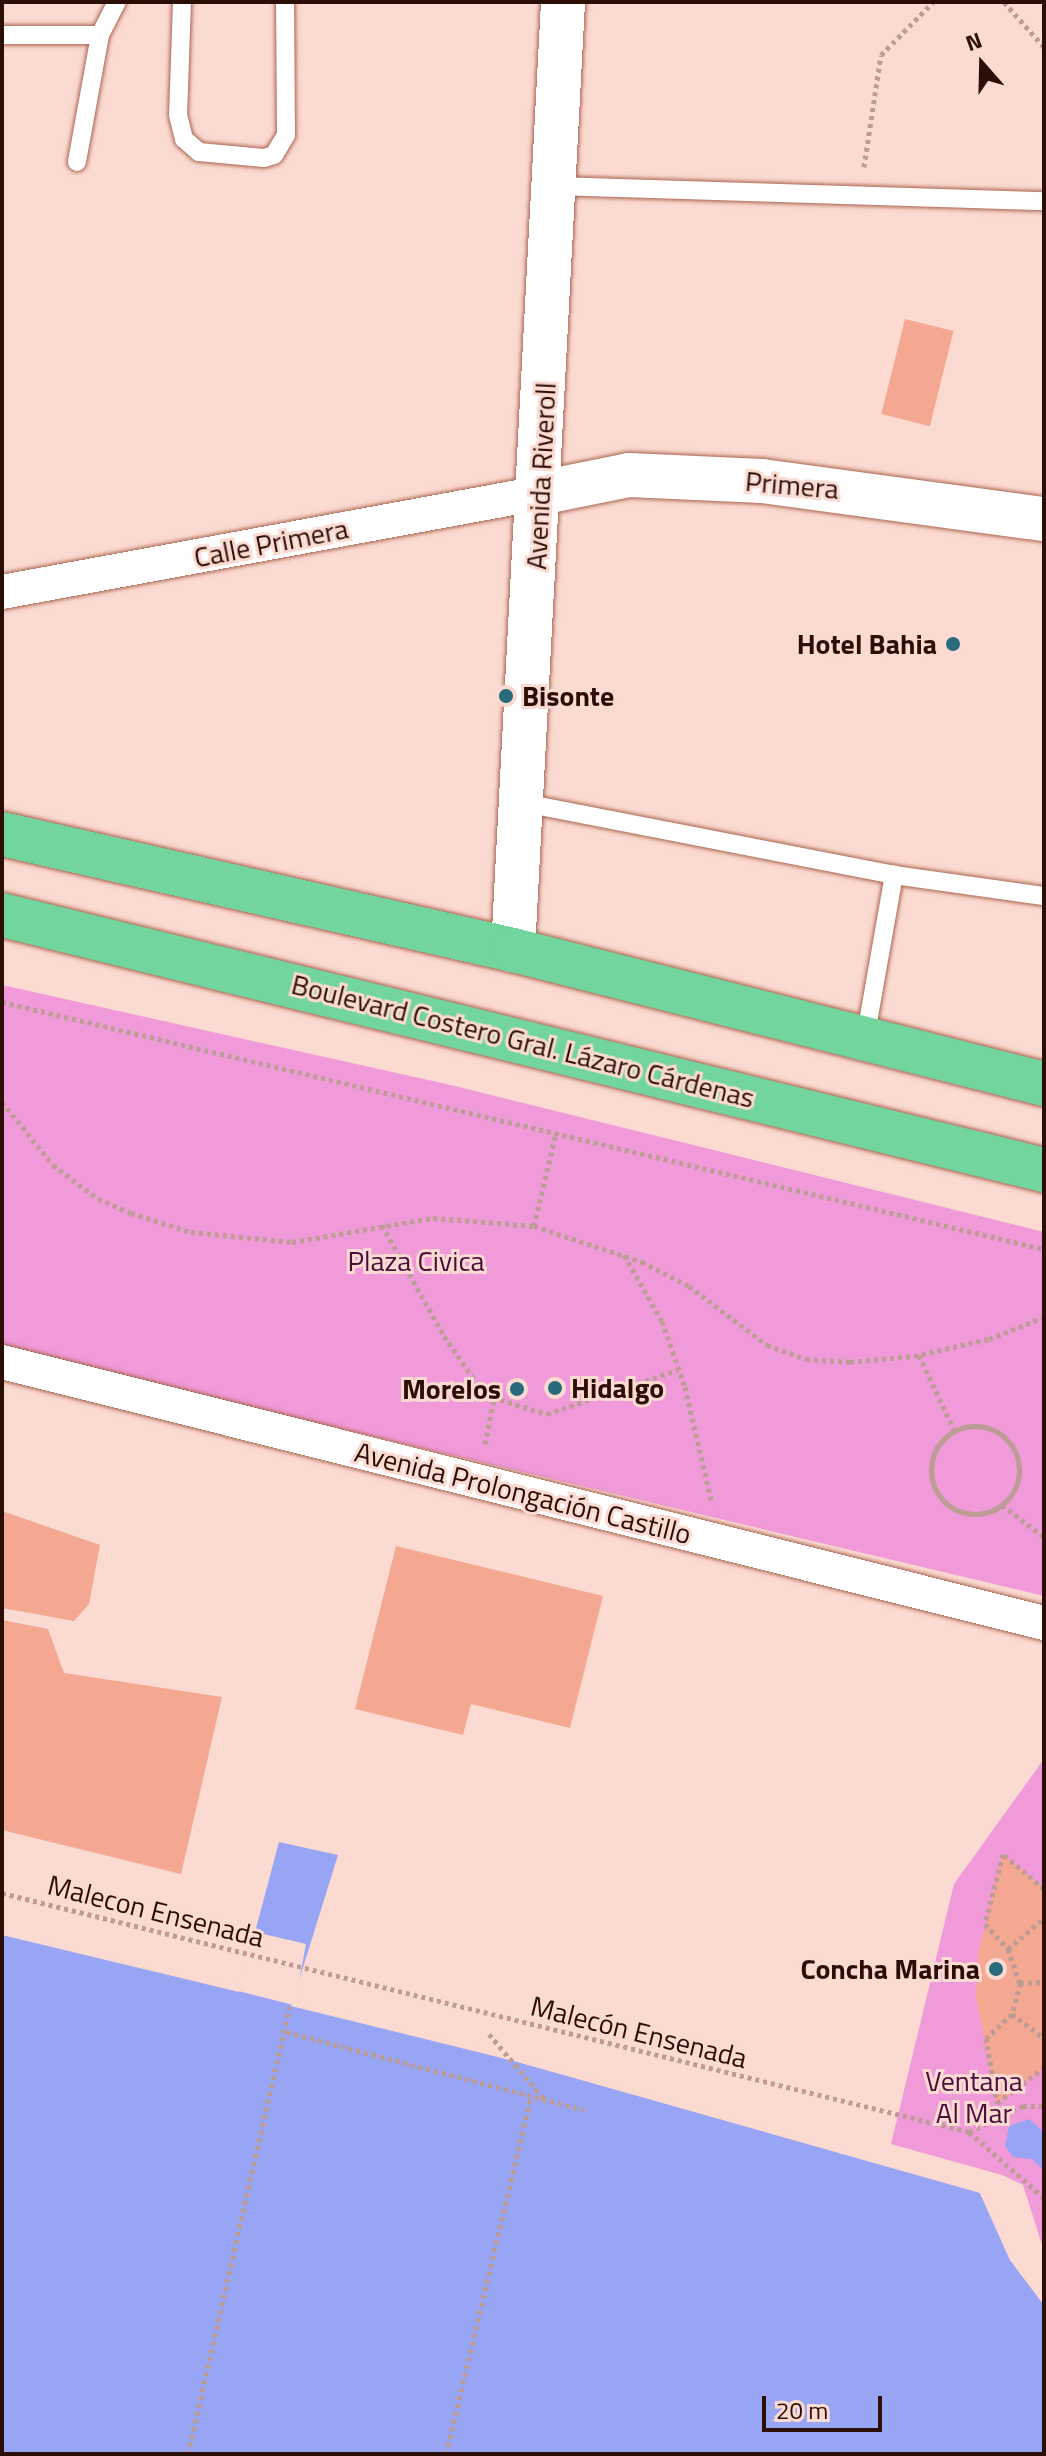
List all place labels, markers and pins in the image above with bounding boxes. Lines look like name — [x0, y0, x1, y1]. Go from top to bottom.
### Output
place label: Hotel Bahia — [797, 627, 937, 661]
marker: Hotel Bahia — [944, 635, 962, 653]
place label: Bisonte — [522, 679, 614, 713]
marker: Bisonte — [497, 687, 515, 705]
place label: Hidalgo — [571, 1371, 664, 1405]
place label: Morelos — [402, 1372, 501, 1406]
marker: Hidalgo — [546, 1379, 564, 1397]
marker: Morelos — [508, 1380, 526, 1398]
place label: Concha Marina — [800, 1952, 980, 1986]
marker: Concha Marina — [987, 1960, 1005, 1978]

